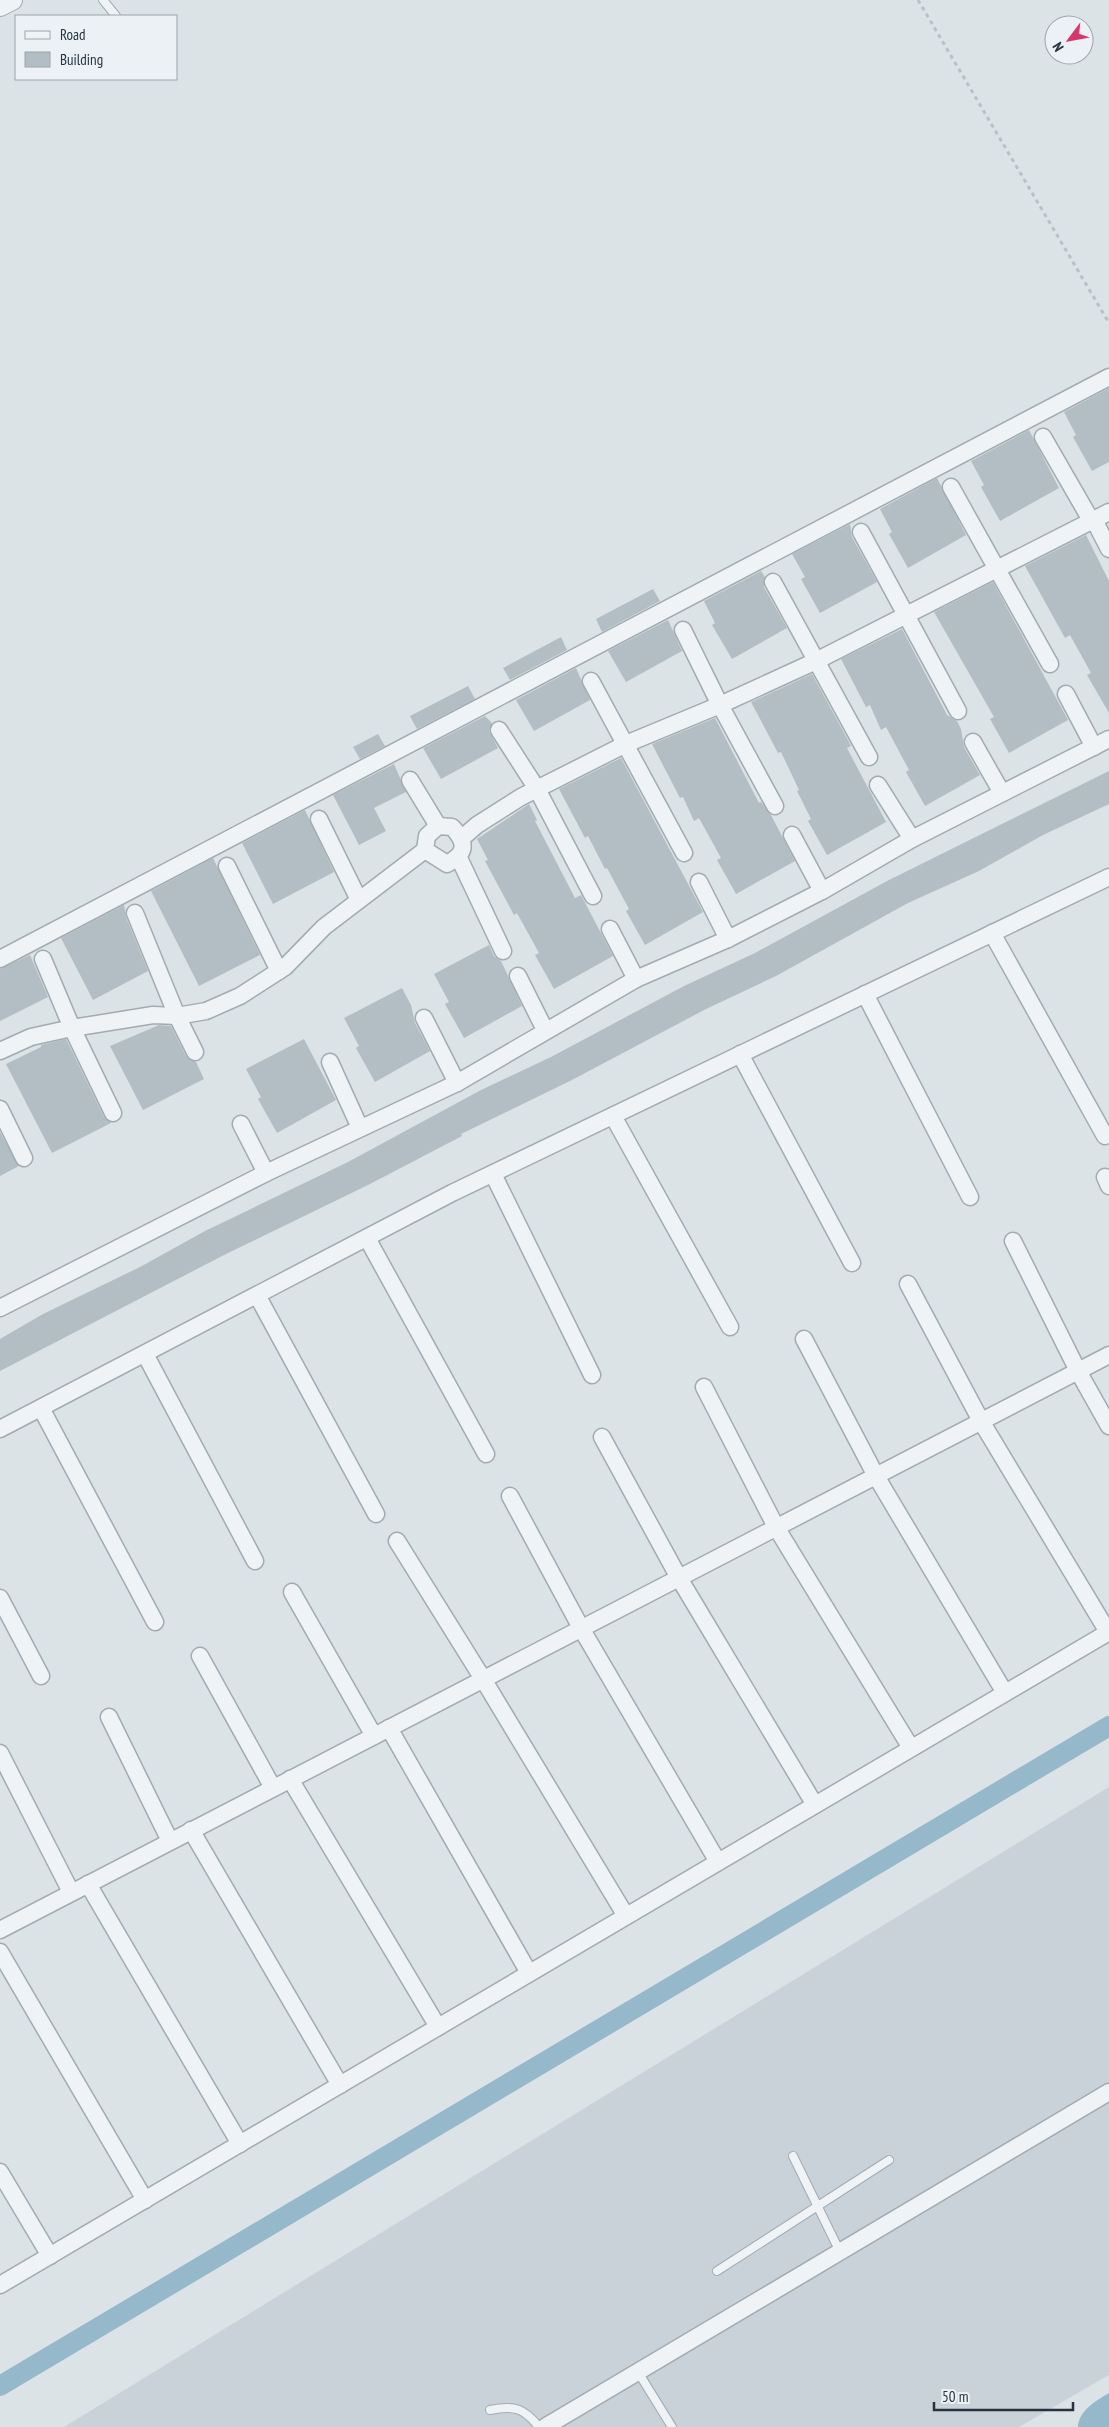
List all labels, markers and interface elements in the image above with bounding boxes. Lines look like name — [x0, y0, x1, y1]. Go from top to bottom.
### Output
legend — [15, 15, 178, 80]
north arrow — [1044, 15, 1094, 65]
text: Road — [60, 25, 86, 44]
text: N — [1048, 39, 1068, 55]
text: Building — [60, 50, 103, 69]
scale bar — [934, 2380, 1073, 2412]
text: 50 m — [942, 2387, 968, 2406]

